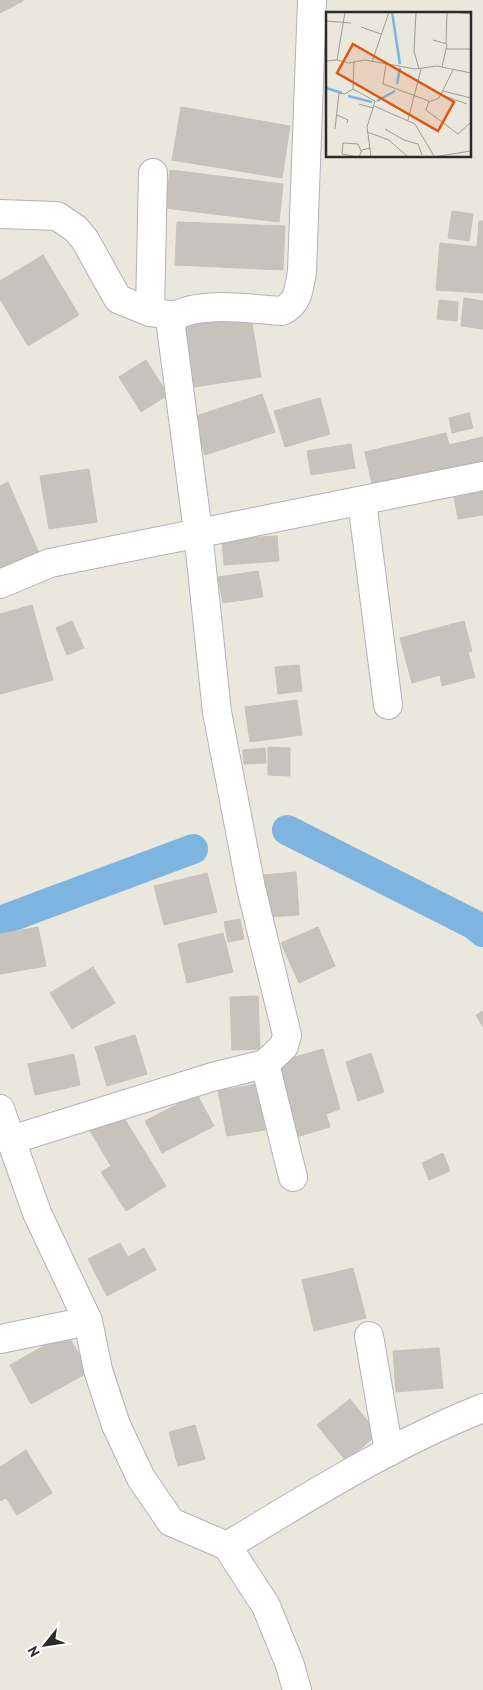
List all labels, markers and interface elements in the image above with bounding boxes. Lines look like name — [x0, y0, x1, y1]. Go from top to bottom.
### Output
inset map — [326, 12, 470, 158]
north arrow — [20, 1620, 70, 1670]
text: N — [24, 1643, 44, 1660]

